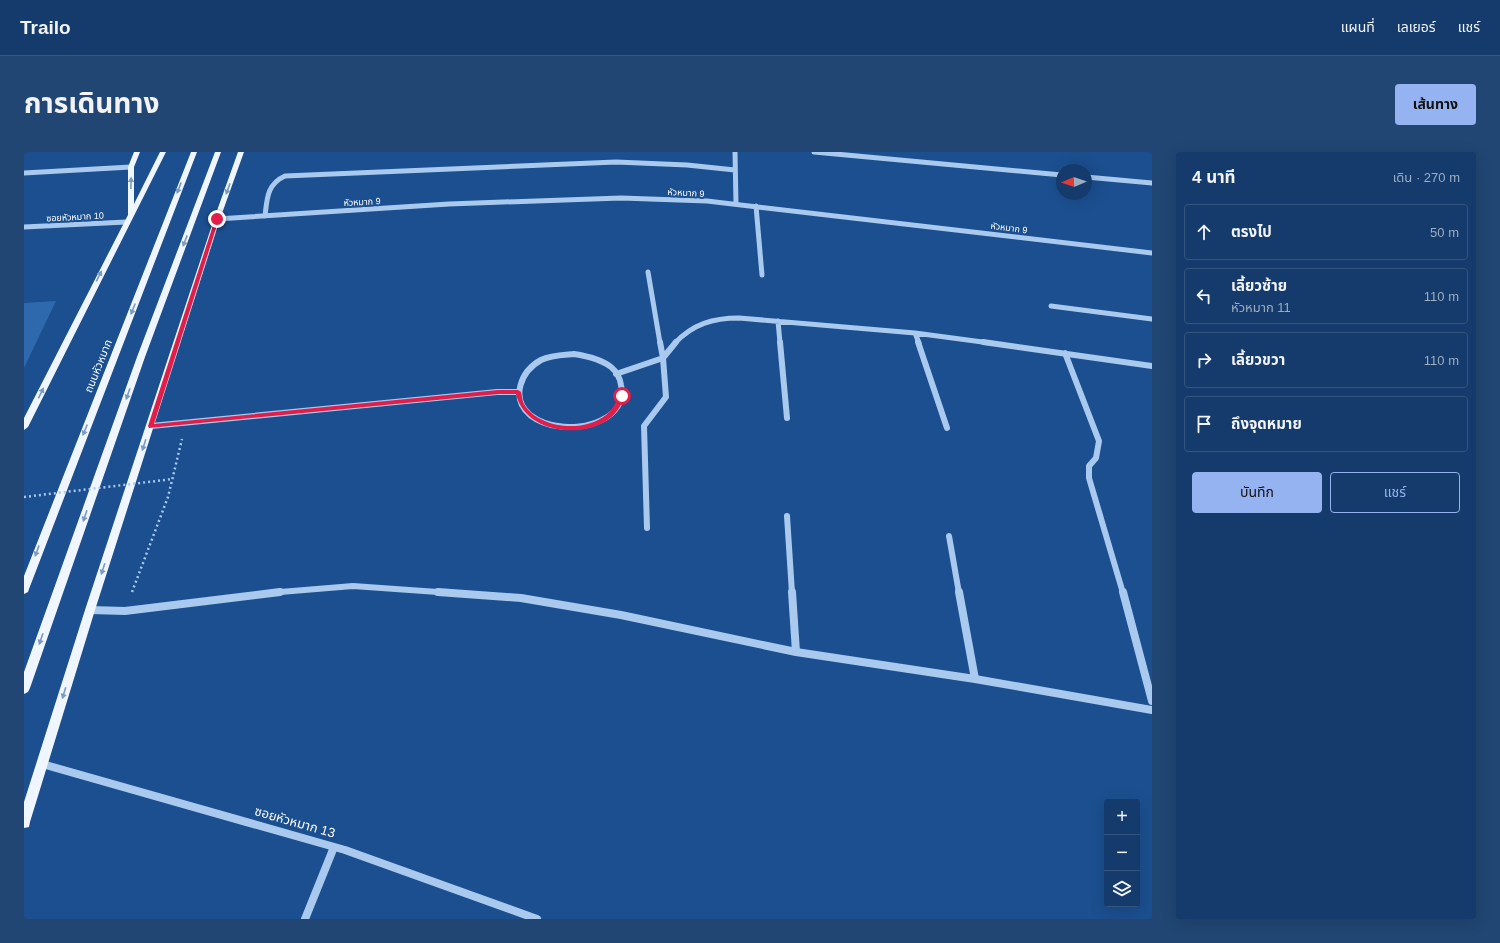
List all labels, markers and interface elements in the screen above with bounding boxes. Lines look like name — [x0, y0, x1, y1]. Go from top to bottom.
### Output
text: Trailo — [20, 17, 71, 38]
text: แผนที่ — [1341, 19, 1375, 35]
text: เลเยอร์ — [1397, 19, 1436, 35]
text: แชร์ — [1458, 19, 1480, 35]
button: เส้นทาง — [1395, 84, 1476, 125]
text: การเดินทาง — [24, 88, 159, 119]
north arrow — [1056, 164, 1092, 200]
text: 4 นาที — [1192, 168, 1236, 187]
text: เดิน · 270 m — [1393, 170, 1460, 185]
one-way arrow — [127, 177, 134, 189]
one-way arrow — [175, 182, 181, 194]
one-way arrow — [224, 183, 230, 195]
street label: หัวหมาก 9 — [667, 187, 705, 199]
street label: หัวหมาก 9 — [343, 196, 381, 208]
street label: ซอยหัวหมาก 10 — [46, 210, 104, 224]
route end — [208, 210, 226, 228]
street label: หัวหมาก 9 — [990, 221, 1028, 235]
icon: ahead — [1193, 221, 1215, 243]
text: ตรงไป — [1231, 223, 1272, 240]
text: 50 m — [1430, 225, 1459, 240]
one-way arrow — [181, 235, 187, 247]
one-way arrow — [96, 270, 103, 282]
text: เลี้ยวซ้าย — [1231, 277, 1287, 294]
icon: left — [1193, 285, 1215, 307]
text: 110 m — [1424, 289, 1459, 304]
text: หัวหมาก 11 — [1231, 300, 1291, 315]
one-way arrow — [129, 304, 135, 316]
street label: ถนนหัวหมาก — [82, 338, 114, 394]
icon: right — [1193, 349, 1215, 371]
text: เลี้ยวขวา — [1231, 351, 1285, 368]
text: 110 m — [1424, 353, 1459, 368]
one-way arrow — [38, 387, 45, 398]
route start — [613, 387, 631, 405]
one-way arrow — [124, 388, 130, 400]
icon: arrive — [1193, 413, 1215, 435]
text: ถึงจุดหมาย — [1231, 415, 1302, 432]
one-way arrow — [81, 425, 87, 437]
one-way arrow — [141, 440, 147, 452]
button: บันทึก — [1192, 472, 1322, 513]
button: แชร์ — [1330, 472, 1460, 513]
one-way arrow — [81, 511, 87, 523]
one-way arrow — [34, 546, 40, 558]
one-way arrow — [100, 563, 106, 575]
one-way arrow — [38, 633, 44, 645]
one-way arrow — [61, 687, 67, 699]
map controls — [1104, 799, 1140, 907]
button: + — [1104, 799, 1140, 835]
street label: ซอยหัวหมาก 13 — [253, 803, 337, 841]
button: − — [1104, 835, 1140, 871]
button: layers — [1104, 871, 1140, 907]

